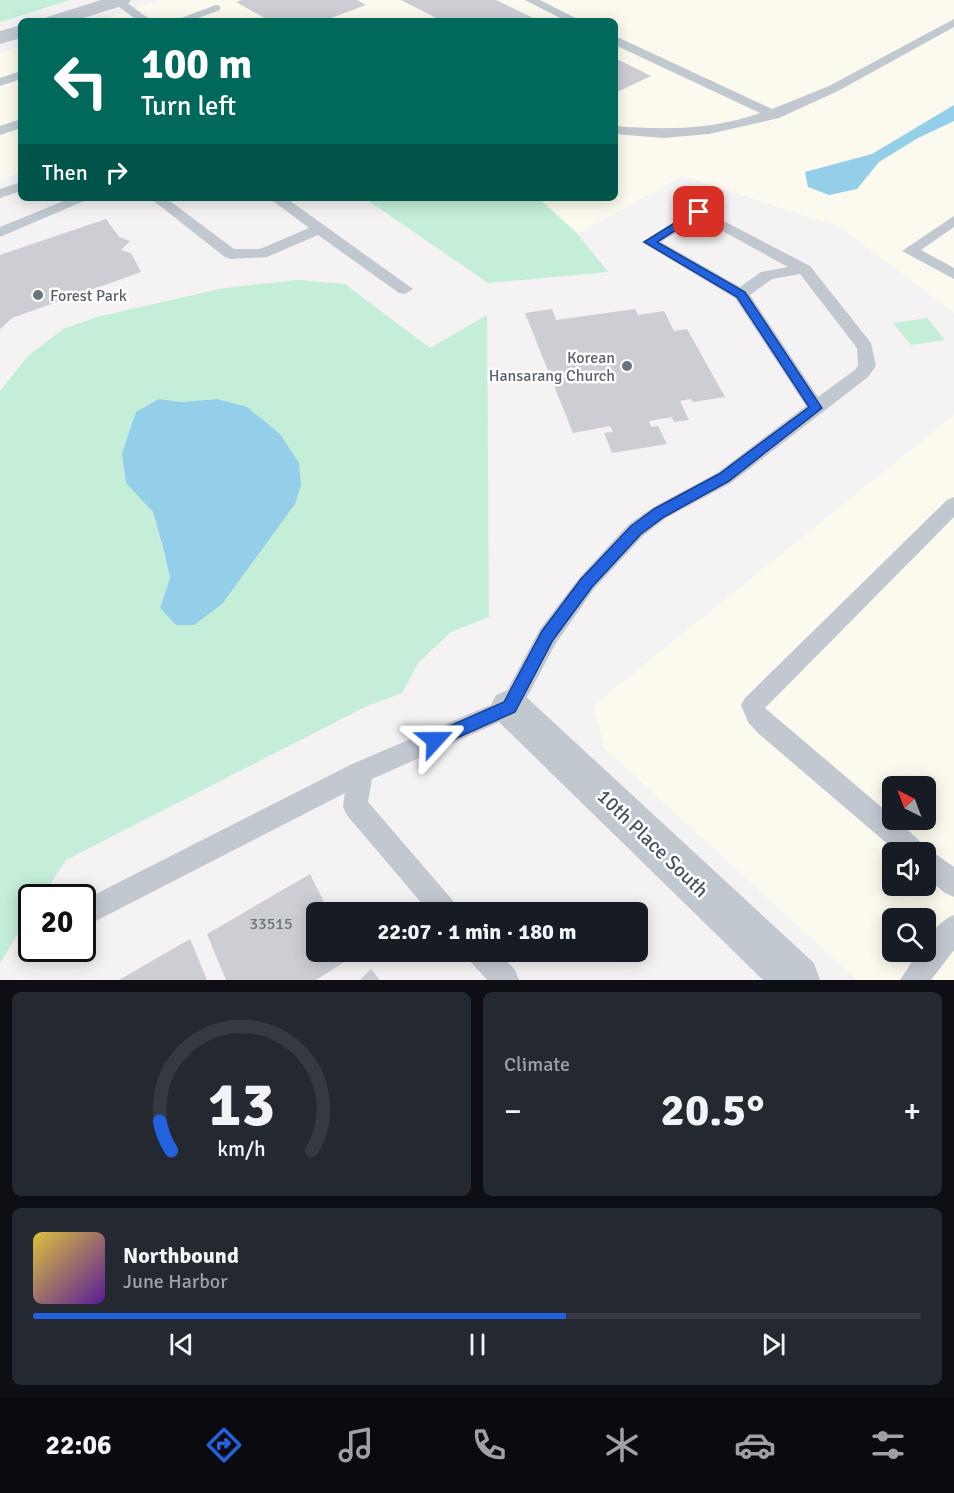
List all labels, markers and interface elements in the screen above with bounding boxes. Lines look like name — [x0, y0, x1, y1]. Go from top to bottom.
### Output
text: 100 m — [141, 39, 252, 90]
icon: left — [42, 42, 120, 120]
text: Turn left — [141, 90, 236, 123]
icon: right — [100, 156, 133, 189]
text: Then — [42, 159, 88, 186]
pin — [673, 186, 724, 237]
icon: arrive — [682, 195, 715, 228]
place label: Forest Park — [50, 286, 127, 306]
marker: Forest Park — [31, 288, 45, 302]
place label: Korean Hansarang Church — [489, 348, 615, 386]
marker: Korean Hansarang Church — [620, 359, 634, 373]
position arrow — [403, 708, 467, 772]
north arrow — [882, 776, 936, 830]
map controls — [882, 776, 936, 962]
street label: 10th Place South — [592, 784, 714, 903]
button: sound — [882, 842, 936, 896]
speed limit sign: 20 — [18, 884, 96, 962]
button: search — [882, 908, 936, 962]
house number: 33515 — [249, 914, 293, 934]
text: 22:07 · 1 min · 180 m — [377, 918, 577, 945]
text: Climate — [504, 1052, 570, 1077]
text: 13 — [208, 1066, 275, 1143]
text: 20.5° — [661, 1083, 764, 1138]
text: − — [504, 1091, 522, 1132]
text: + — [903, 1091, 921, 1132]
text: km/h — [217, 1136, 266, 1162]
text: Northbound — [123, 1242, 239, 1269]
text: June Harbor — [123, 1269, 228, 1294]
icon: previous — [165, 1328, 198, 1361]
icon: pause — [461, 1328, 494, 1361]
icon: next — [757, 1328, 790, 1361]
icon: directions — [203, 1424, 245, 1466]
icon: music — [335, 1424, 377, 1466]
icon: phone — [468, 1424, 510, 1466]
icon: climate — [601, 1424, 643, 1466]
icon: car — [734, 1424, 776, 1466]
icon: filters — [867, 1424, 909, 1466]
text: 22:06 — [45, 1429, 112, 1462]

